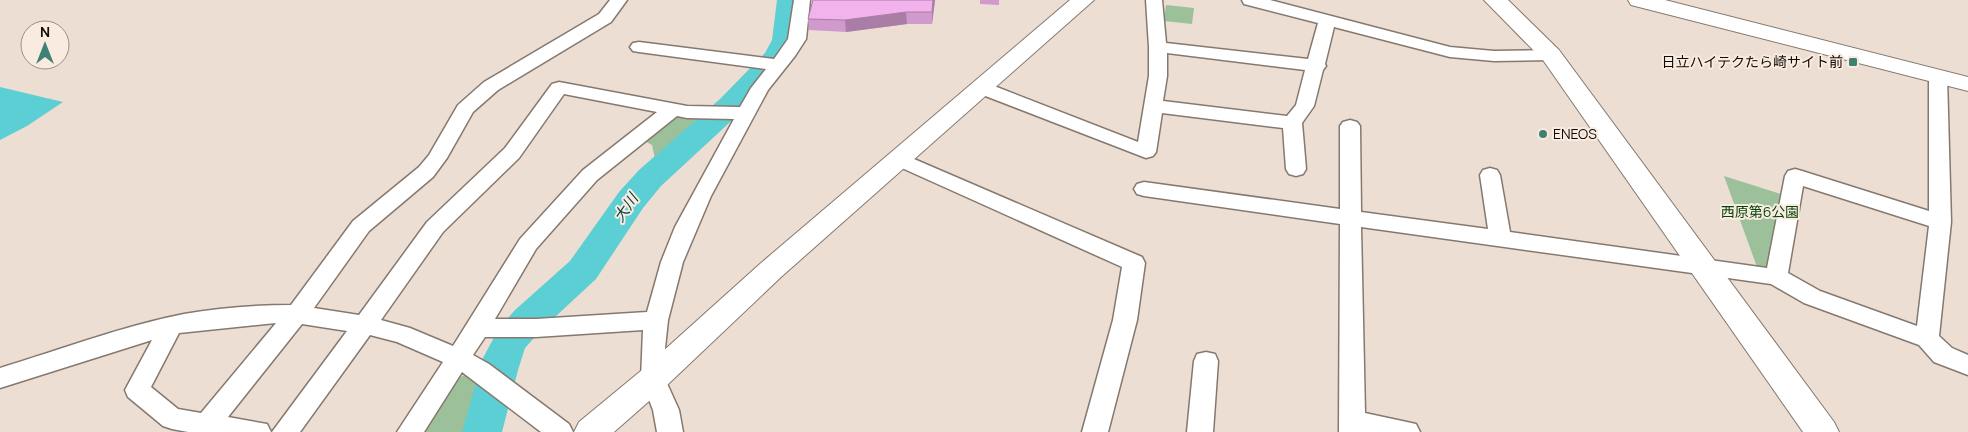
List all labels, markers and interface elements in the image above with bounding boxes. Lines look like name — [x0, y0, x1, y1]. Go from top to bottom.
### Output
north arrow — [20, 20, 70, 70]
text: N — [40, 22, 50, 41]
place label: 日立ハイテクたら崎サイト前 — [1662, 52, 1843, 71]
marker: 日立ハイテクたら崎サイト前 — [1847, 56, 1859, 68]
place label: ENEOS — [1553, 124, 1597, 143]
marker: ENEOS — [1537, 128, 1549, 140]
water label: 大川 — [608, 188, 644, 226]
park label: 西原第6公園 — [1721, 202, 1799, 221]

